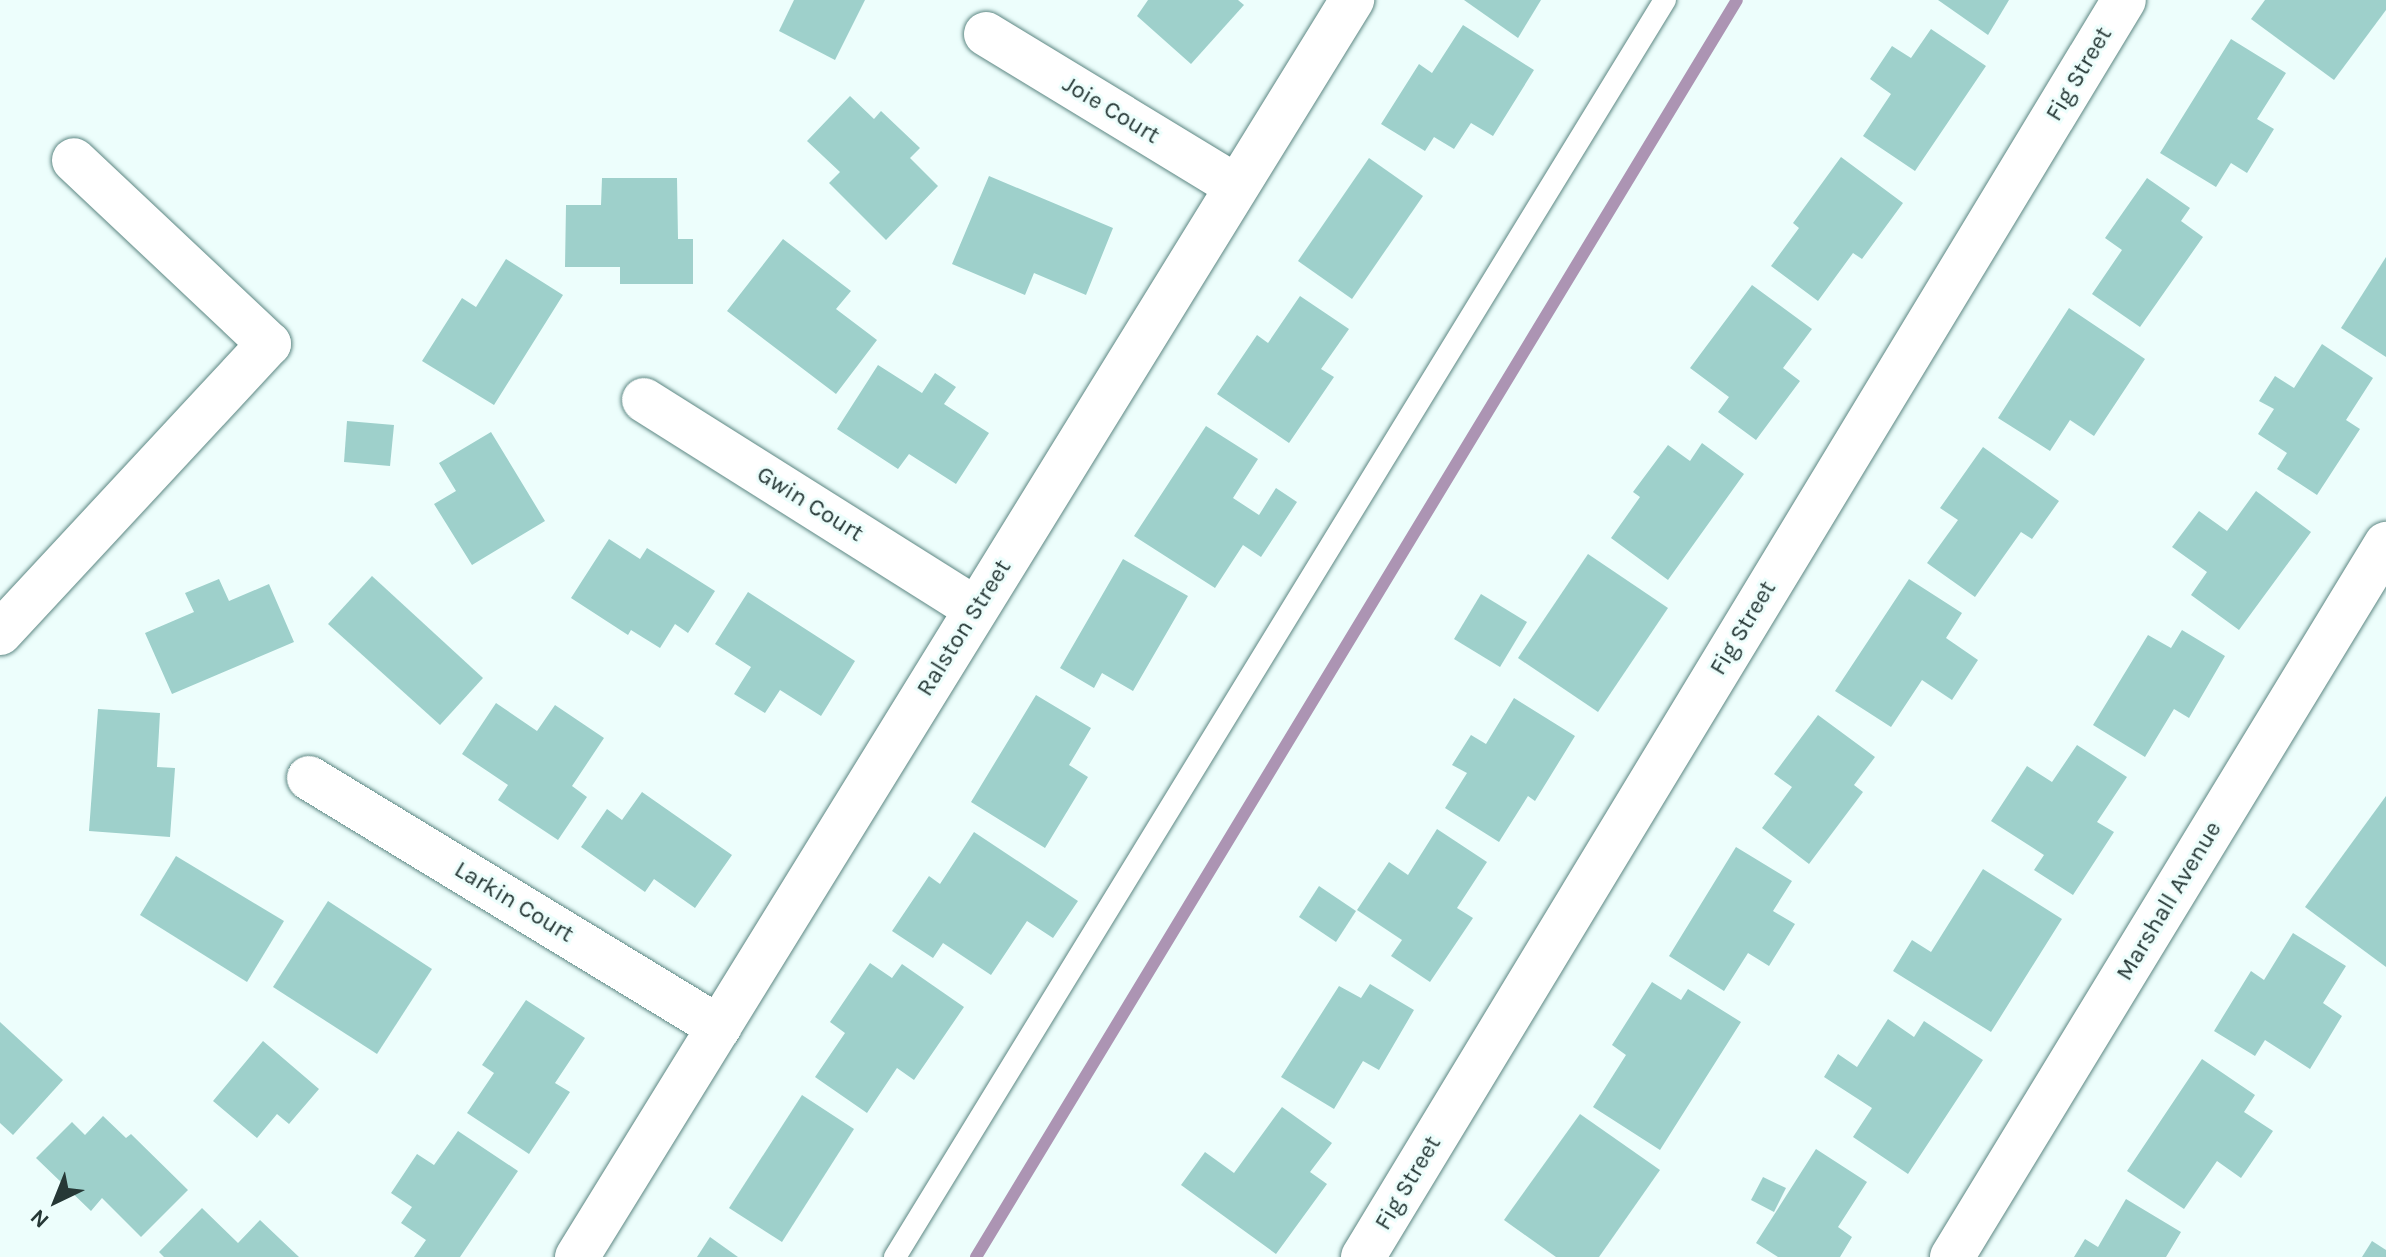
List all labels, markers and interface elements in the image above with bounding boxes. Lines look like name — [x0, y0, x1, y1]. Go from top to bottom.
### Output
street label: Fig Street — [2040, 22, 2118, 126]
street label: Joie Court — [1057, 70, 1165, 150]
street label: Gwin Court — [751, 460, 869, 548]
street label: Ralston Street — [911, 554, 1017, 702]
street label: Fig Street — [1704, 576, 1782, 680]
street label: Marshall Avenue — [2110, 816, 2228, 986]
street label: Larkin Court — [449, 855, 579, 949]
street label: Fig Street — [1369, 1131, 1447, 1235]
north arrow — [16, 1161, 96, 1241]
text: N — [25, 1204, 54, 1233]

